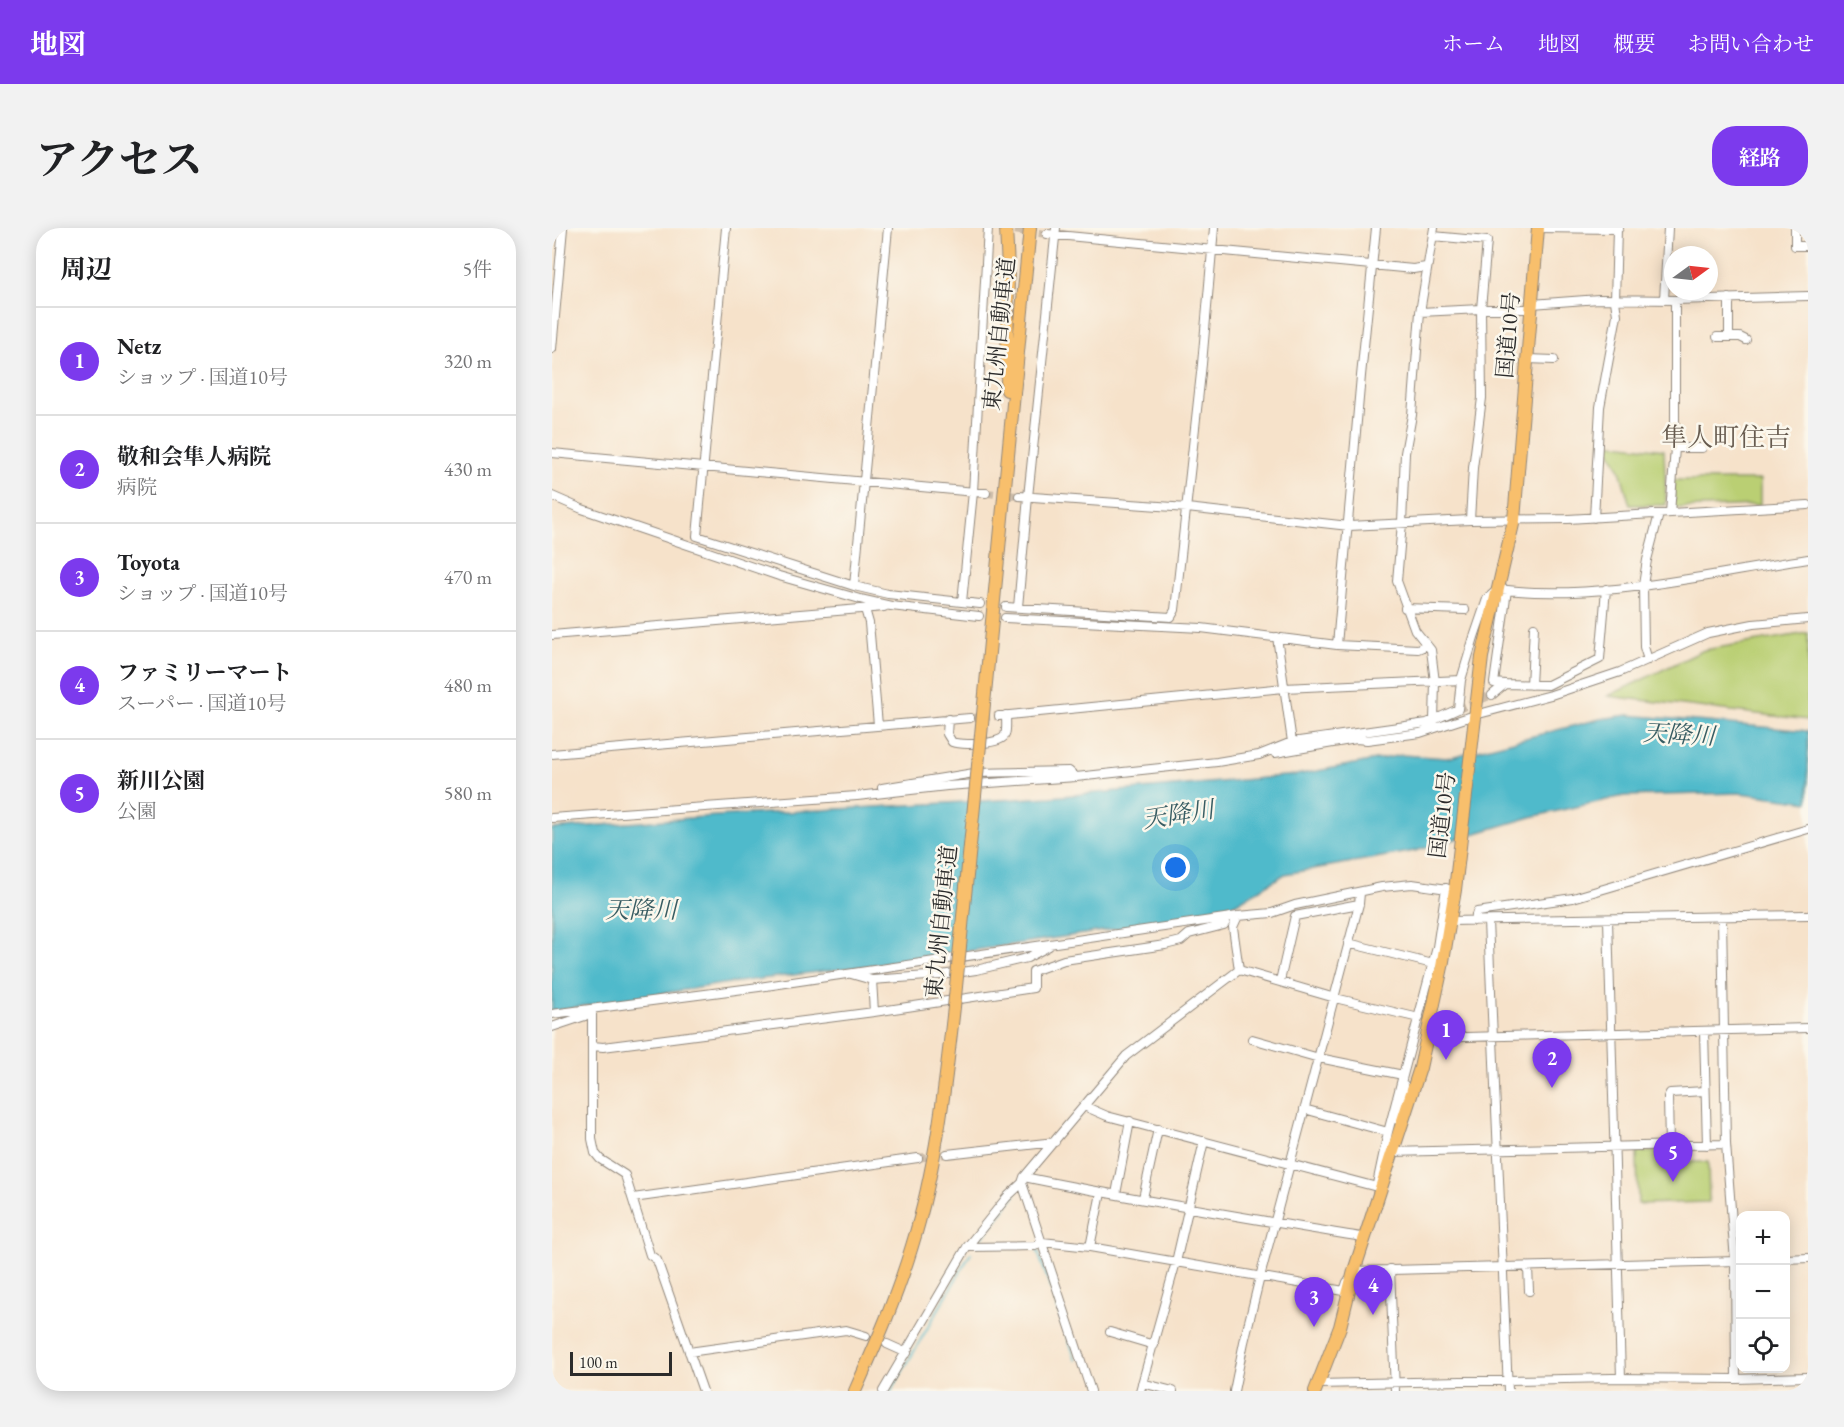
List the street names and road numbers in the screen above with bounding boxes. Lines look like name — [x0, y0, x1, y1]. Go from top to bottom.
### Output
street label: 東九州自動車道 — [977, 256, 1021, 412]
street label: 国道10号 — [1490, 290, 1526, 380]
street label: 国道10号 — [1422, 770, 1462, 860]
street label: 東九州自動車道 — [919, 844, 963, 1000]

